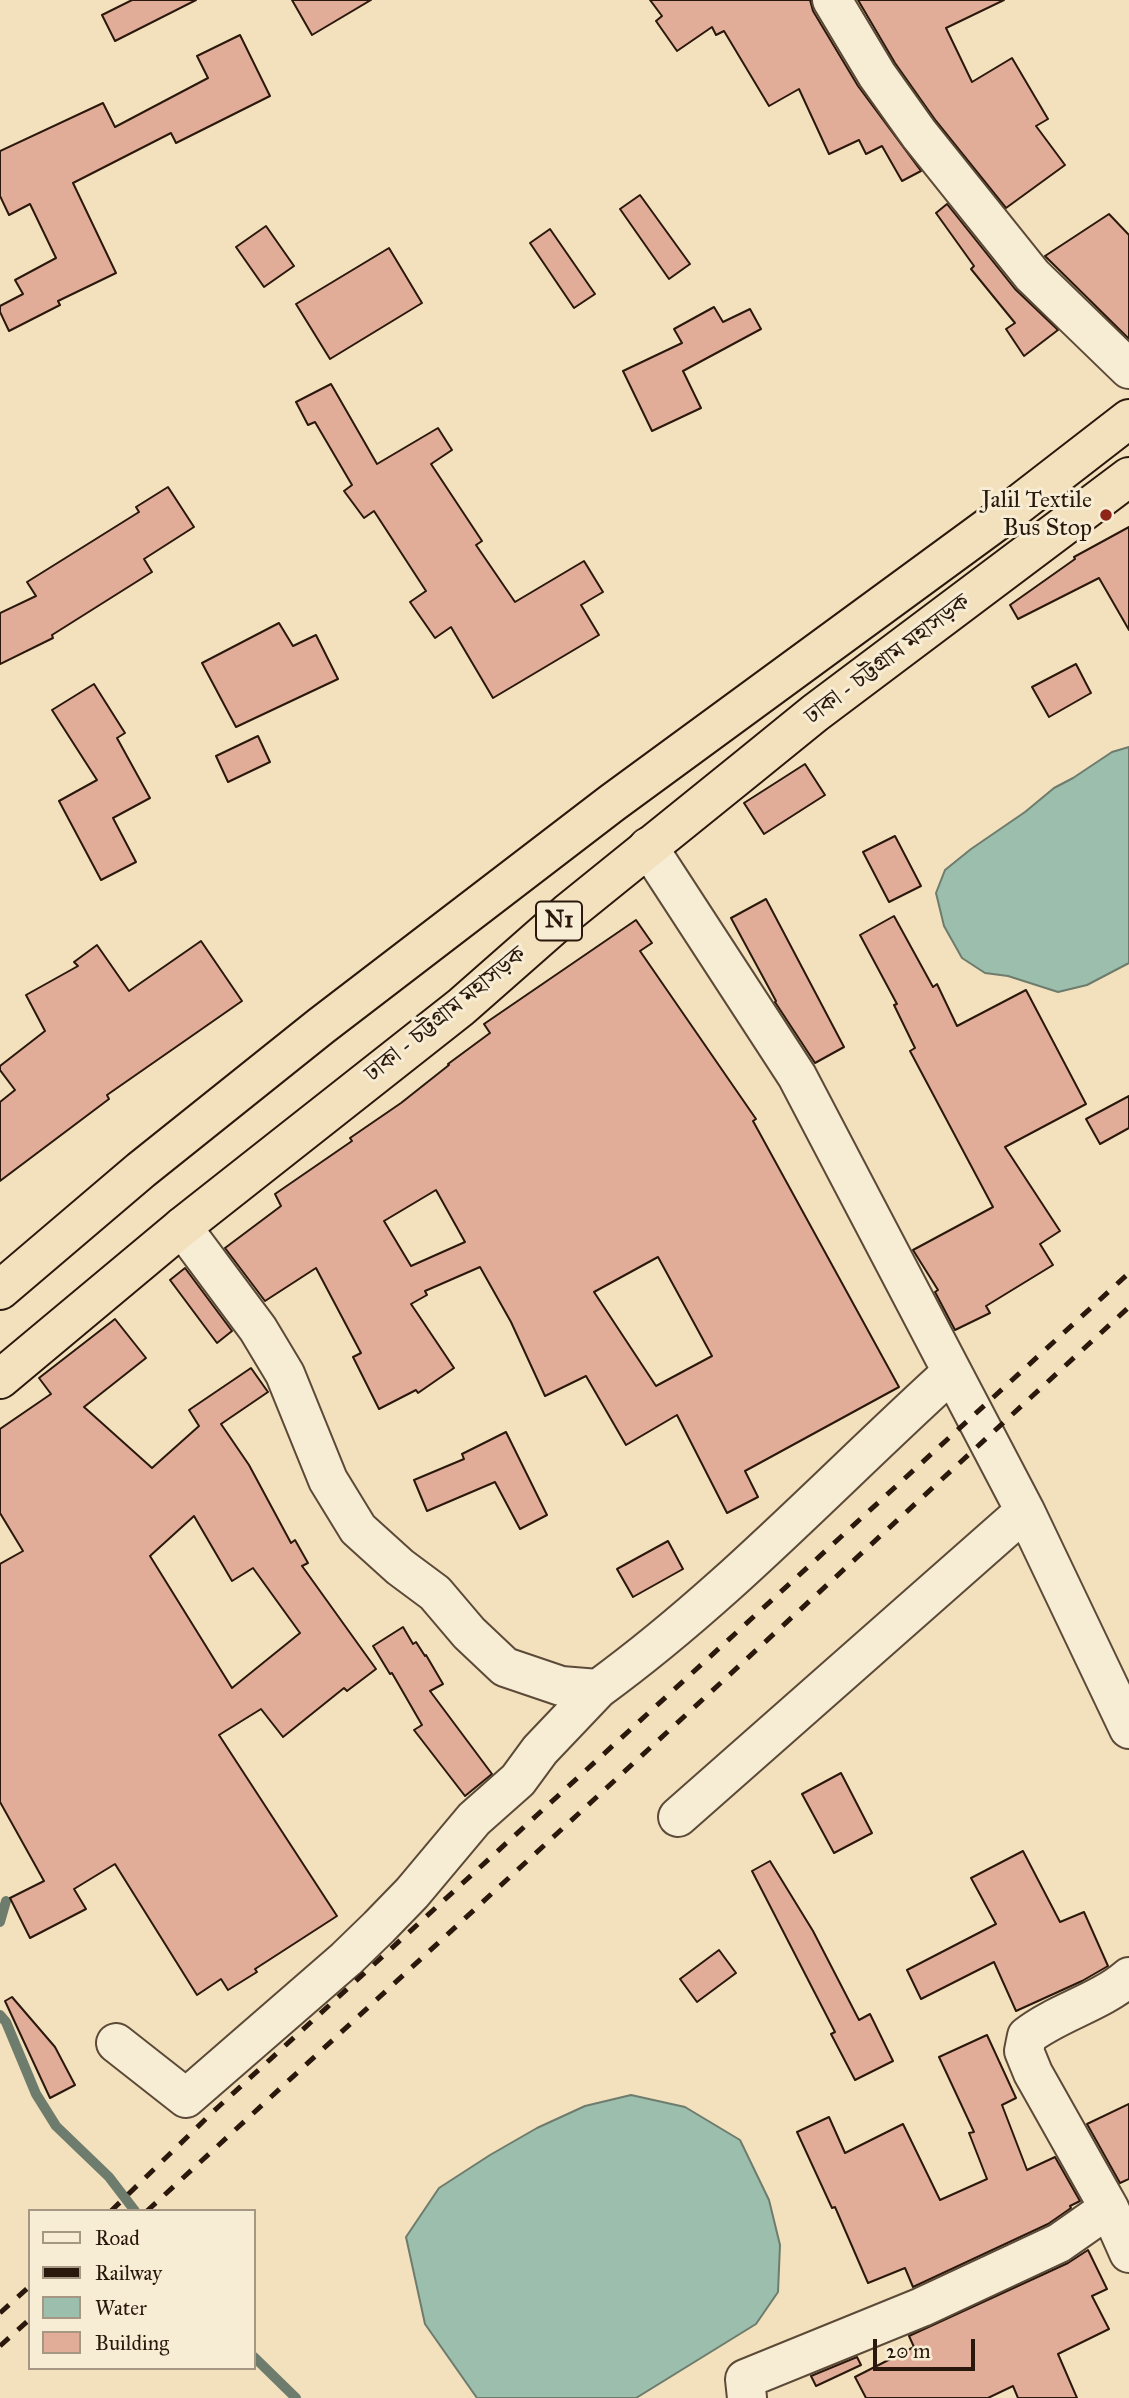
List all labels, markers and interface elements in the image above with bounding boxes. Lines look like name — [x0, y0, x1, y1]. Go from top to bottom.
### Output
place label: Jalil Textile Bus Stop — [981, 487, 1092, 543]
marker: Jalil Textile Bus Stop — [1098, 507, 1114, 523]
street label: ঢাকা - চট্টগ্রাম মহাসড়ক — [800, 589, 976, 731]
road number: N1 — [536, 902, 582, 940]
street label: ঢাকা - চট্টগ্রাম মহাসড়ক — [360, 941, 532, 1089]
legend — [28, 2209, 256, 2370]
text: Road — [95, 2225, 140, 2251]
text: Railway — [95, 2260, 162, 2286]
text: Water — [95, 2295, 147, 2321]
scale bar — [877, 2324, 978, 2368]
text: Building — [95, 2330, 169, 2356]
text: 20 m — [886, 2338, 931, 2364]

